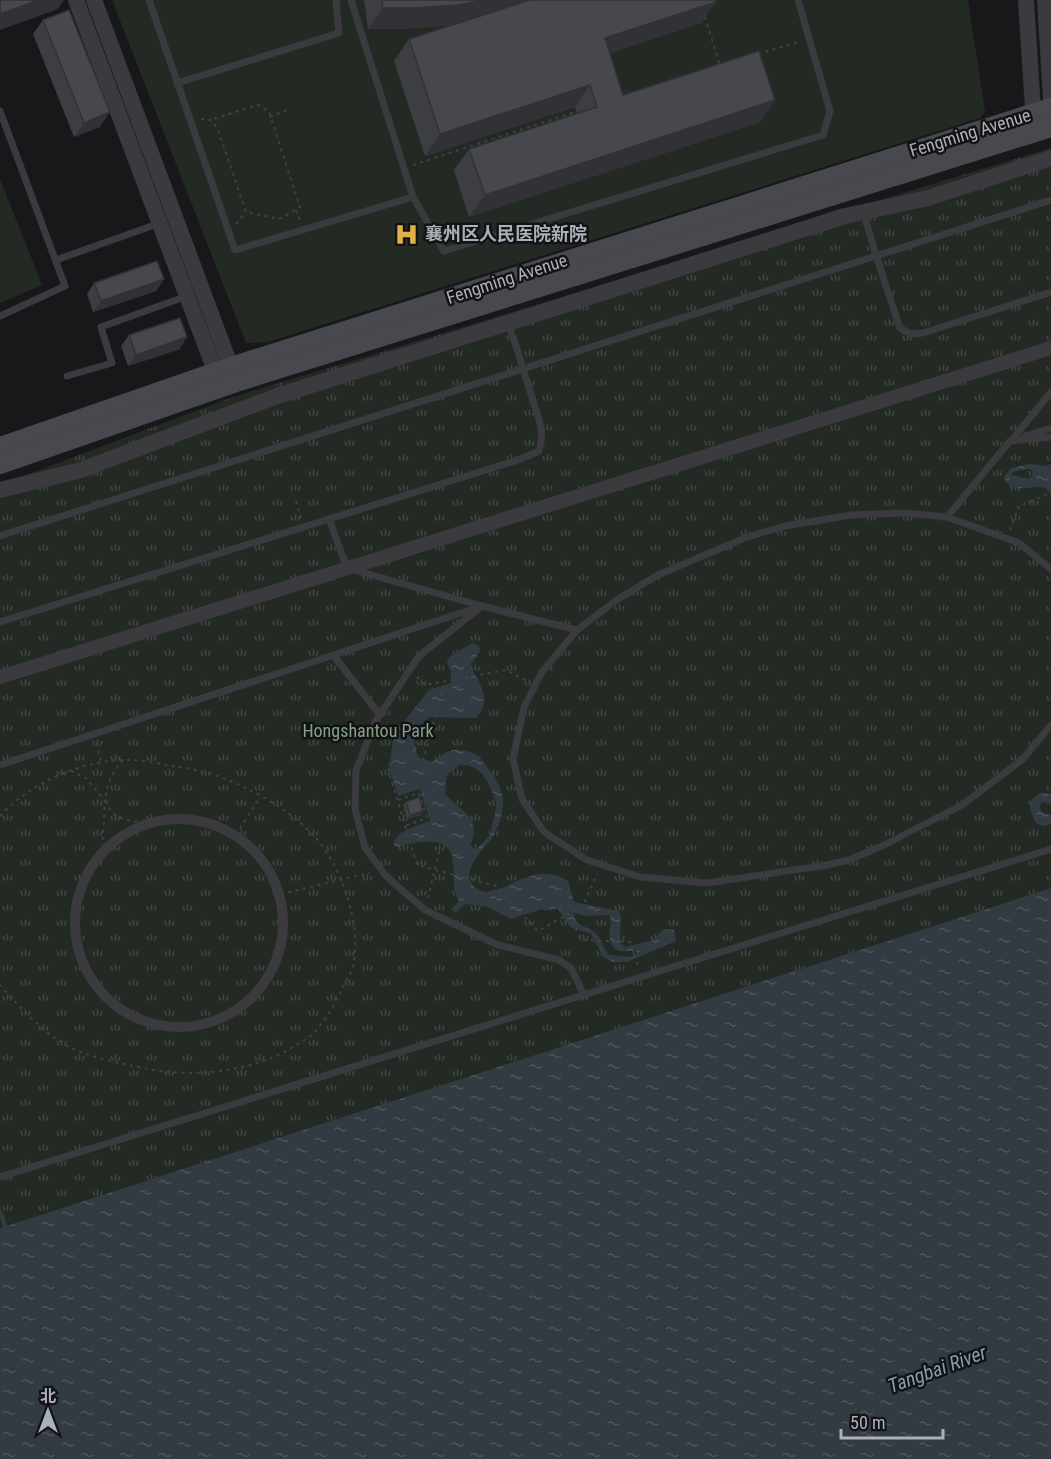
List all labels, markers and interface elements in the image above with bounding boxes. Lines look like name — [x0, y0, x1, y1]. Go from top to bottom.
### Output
street label: Fengming Avenue — [907, 104, 1033, 161]
hospital icon: 襄州区人民医院新院 — [394, 221, 420, 247]
place label: 襄州区人民医院新院 — [425, 223, 587, 244]
street label: Fengming Avenue — [444, 249, 570, 308]
park label: Hongshantou Park — [302, 720, 434, 741]
water label: Tangbai River — [884, 1340, 991, 1398]
north arrow — [18, 1381, 78, 1441]
text: 北 — [40, 1387, 56, 1406]
scale bar — [841, 1402, 943, 1440]
text: 50 m — [850, 1412, 885, 1433]

